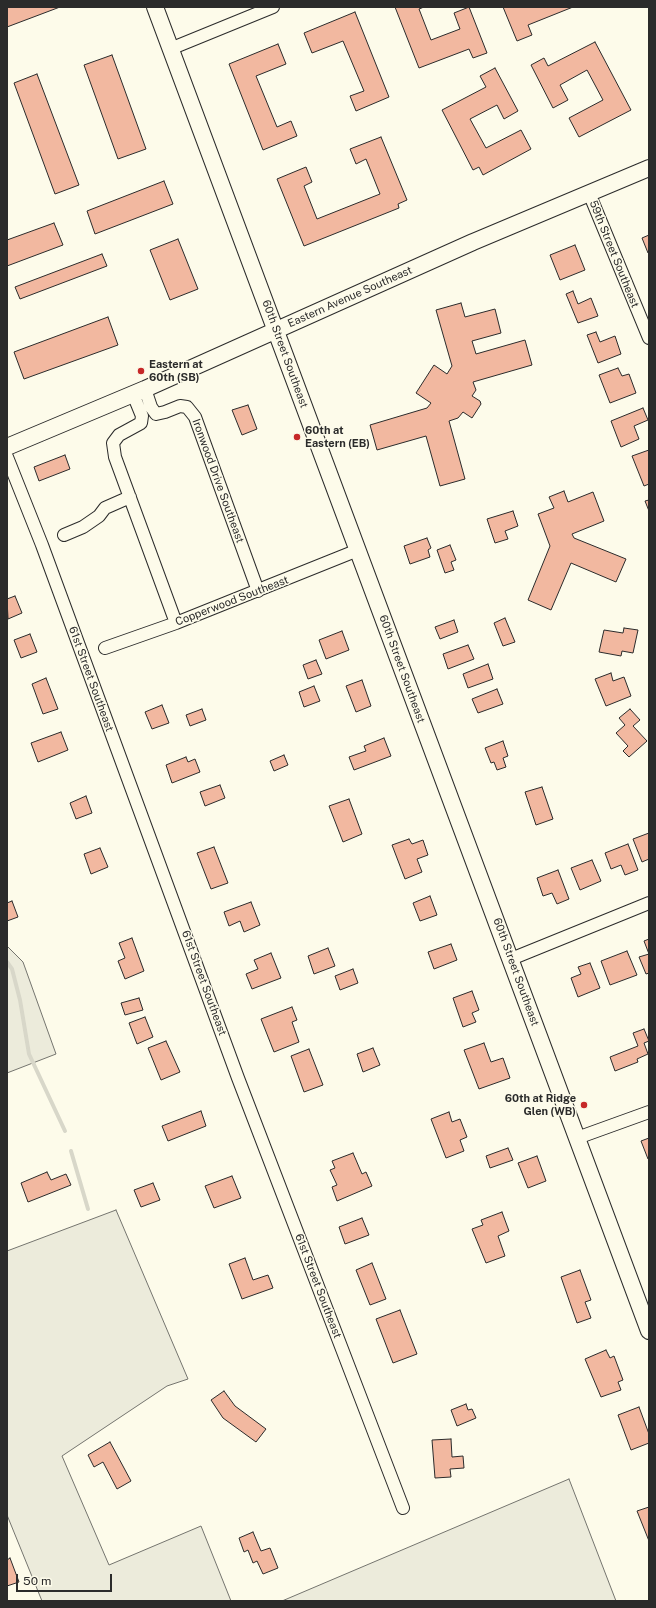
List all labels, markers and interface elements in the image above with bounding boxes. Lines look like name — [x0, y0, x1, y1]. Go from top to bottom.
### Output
street label: 59th Street Southeast — [586, 198, 642, 310]
street label: Eastern Avenue Southeast — [286, 264, 414, 330]
street label: 60th Street Southeast — [259, 298, 311, 410]
place label: Eastern at 60th (SB) — [149, 358, 203, 384]
marker: Eastern at 60th (SB) — [136, 366, 146, 376]
street label: Ironwood Drive Southeast — [189, 417, 247, 545]
place label: 60th at Eastern (EB) — [305, 424, 370, 450]
marker: 60th at Eastern (EB) — [292, 432, 302, 442]
street label: Copperwood Southeast — [174, 573, 290, 629]
street label: 60th Street Southeast — [376, 613, 428, 725]
street label: 61st Street Southeast — [66, 625, 116, 733]
street label: 60th Street Southeast — [490, 916, 542, 1028]
street label: 61st Street Southeast — [179, 929, 229, 1037]
place label: 60th at Ridge Glen (WB) — [505, 1092, 576, 1118]
marker: 60th at Ridge Glen (WB) — [579, 1100, 589, 1110]
street label: 61st Street Southeast — [292, 1232, 344, 1340]
scale bar — [18, 1566, 114, 1592]
text: 50 m — [23, 1574, 51, 1588]

